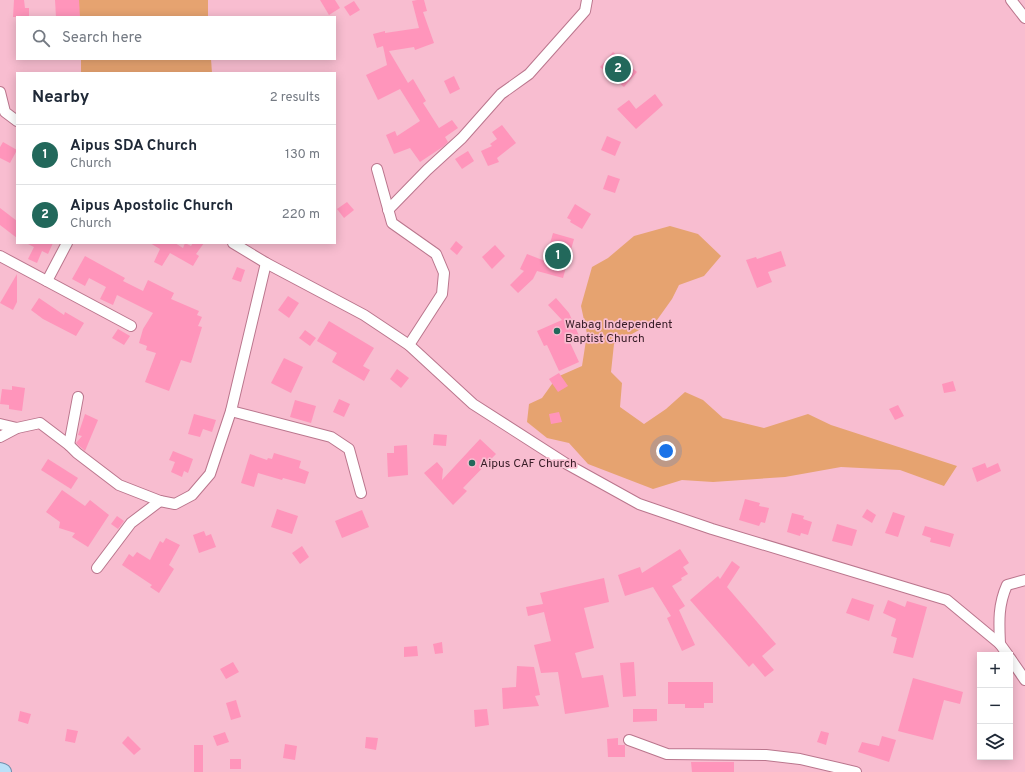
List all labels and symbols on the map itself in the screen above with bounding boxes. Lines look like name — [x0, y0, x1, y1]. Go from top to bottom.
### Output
pin: 2 — [605, 54, 631, 84]
pin: 1 — [545, 241, 571, 271]
place label: Wabag Independent Baptist Church — [565, 317, 673, 347]
marker: Wabag Independent Baptist Church — [552, 326, 562, 336]
your location — [656, 441, 676, 461]
place label: Aipus CAF Church — [480, 456, 577, 472]
marker: Aipus CAF Church — [467, 458, 477, 468]

